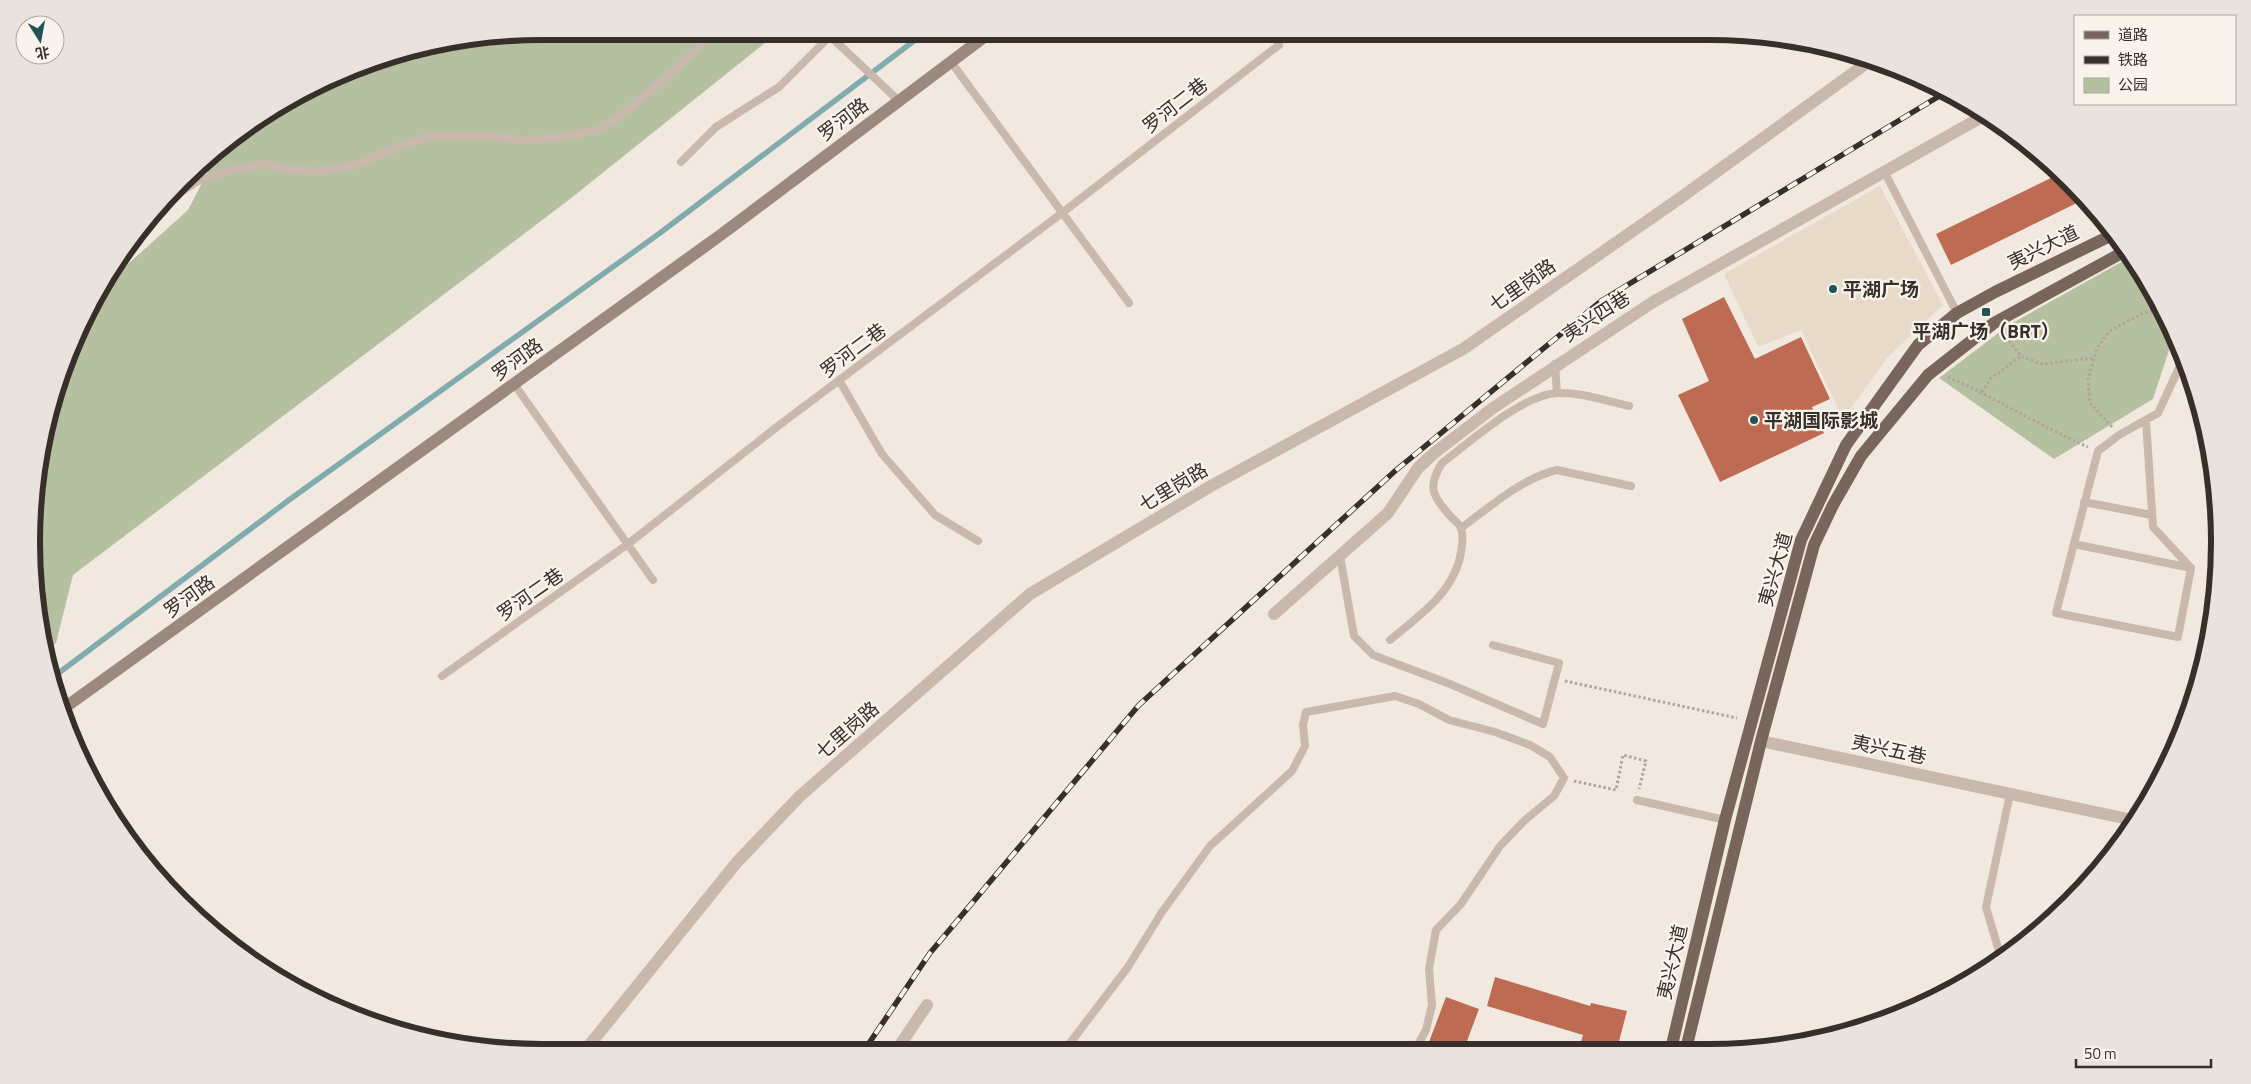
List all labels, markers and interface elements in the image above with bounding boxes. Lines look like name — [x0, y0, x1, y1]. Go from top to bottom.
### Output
north arrow — [15, 15, 65, 65]
legend — [2074, 15, 2236, 105]
text: 道路 — [2118, 23, 2148, 46]
text: 北 — [34, 42, 51, 65]
text: 铁路 — [2118, 48, 2148, 71]
street label: 罗河二巷 — [1136, 70, 1214, 139]
text: 公园 — [2118, 73, 2148, 96]
street label: 罗河路 — [811, 90, 874, 147]
street label: 夷兴大道 — [2002, 217, 2083, 276]
street label: 七里岗路 — [1482, 251, 1561, 318]
place label: 平湖广场 — [1843, 274, 1919, 303]
street label: 夷兴四巷 — [1556, 283, 1636, 348]
marker: 平湖广场 — [1827, 283, 1839, 295]
marker: 平湖广场（BRT） — [1980, 306, 1992, 318]
street label: 罗河二巷 — [814, 315, 892, 384]
place label: 平湖广场（BRT） — [1912, 316, 2060, 345]
street label: 罗河路 — [485, 330, 548, 387]
place label: 平湖国际影城 — [1764, 405, 1878, 434]
marker: 平湖国际影城 — [1748, 414, 1760, 426]
street label: 七里岗路 — [1133, 455, 1213, 519]
street label: 夷兴大道 — [1750, 528, 1799, 609]
street label: 罗河二巷 — [490, 560, 569, 627]
street label: 罗河路 — [157, 567, 220, 624]
street label: 七里岗路 — [808, 694, 885, 766]
street label: 夷兴五巷 — [1849, 726, 1929, 771]
street label: 夷兴大道 — [1649, 922, 1694, 1002]
scale bar — [2076, 1036, 2211, 1068]
text: 50 m — [2084, 1042, 2117, 1065]

